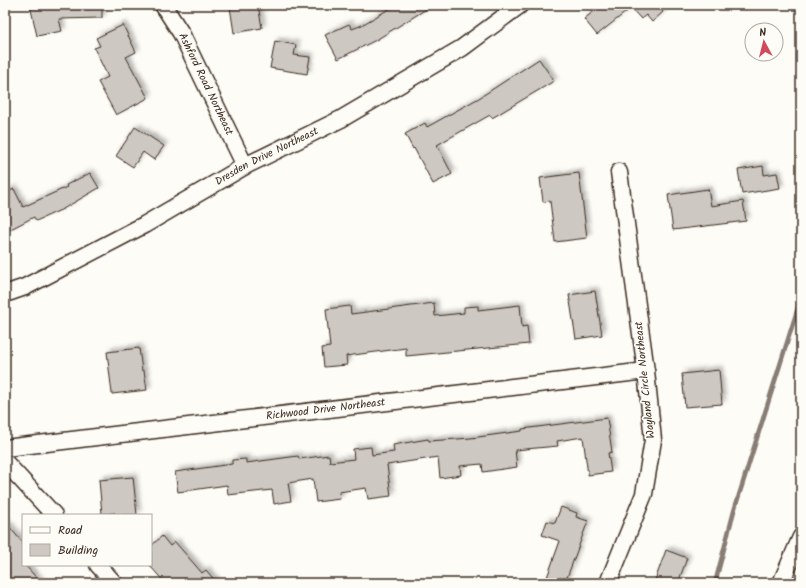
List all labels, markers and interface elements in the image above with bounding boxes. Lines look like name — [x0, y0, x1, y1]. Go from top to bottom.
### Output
north arrow — [744, 22, 784, 62]
text: N — [758, 24, 767, 42]
street label: Ashford Road Northeast — [173, 30, 238, 139]
street label: Dresden Drive Northeast — [212, 122, 322, 191]
street label: Wayland Circle Northeast — [630, 320, 660, 439]
street label: Richwood Drive Northeast — [265, 393, 387, 426]
legend — [22, 514, 152, 566]
text: Road — [58, 521, 83, 540]
text: Building — [58, 541, 98, 560]

